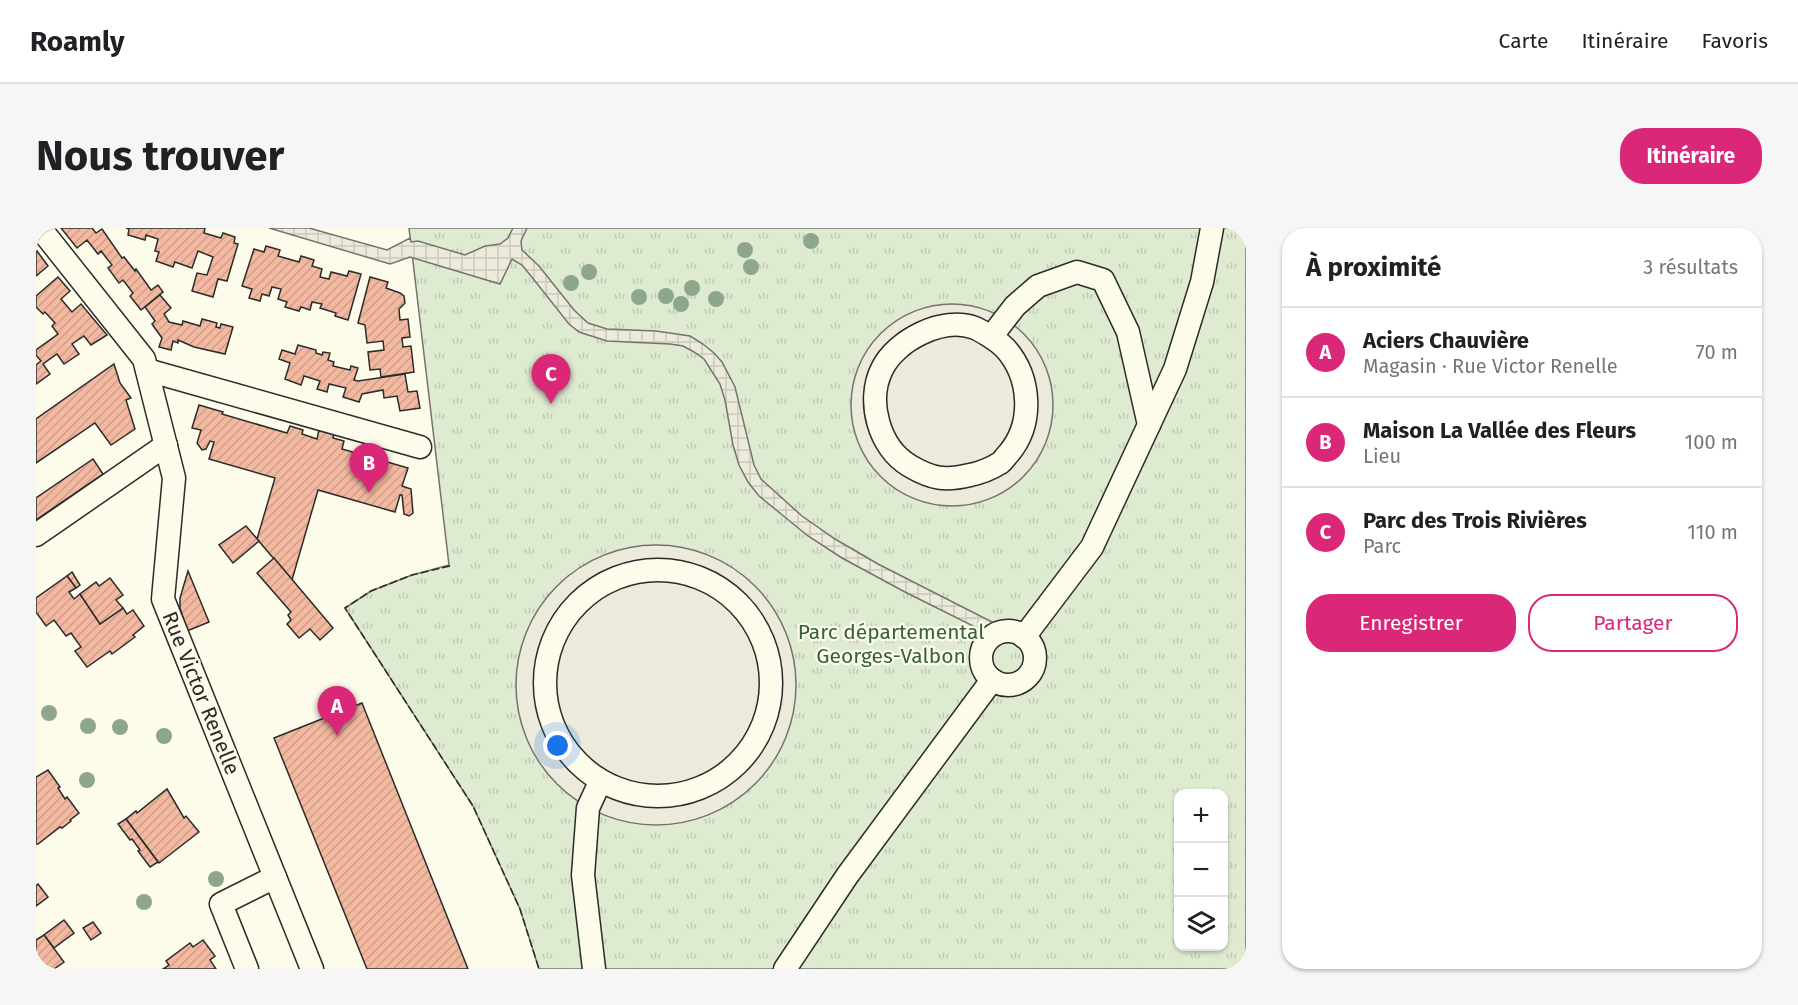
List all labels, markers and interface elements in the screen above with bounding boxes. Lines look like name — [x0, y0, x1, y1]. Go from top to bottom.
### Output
text: Roamly — [30, 25, 124, 58]
text: Carte — [1499, 28, 1548, 54]
text: Itinéraire — [1581, 28, 1668, 54]
text: Favoris — [1701, 28, 1768, 54]
button: Itinéraire — [1620, 128, 1762, 184]
text: Nous trouver — [36, 131, 284, 181]
text: À proximité — [1306, 252, 1441, 283]
text: 3 résultats — [1643, 255, 1738, 279]
text: Aciers Chauvière — [1363, 327, 1529, 354]
text: A — [1320, 340, 1331, 364]
text: 70 m — [1696, 340, 1738, 364]
pin: C — [532, 354, 570, 404]
text: Magasin · Rue Victor Renelle — [1363, 354, 1618, 378]
text: Maison La Vallée des Fleurs — [1363, 417, 1636, 444]
text: B — [1319, 430, 1332, 454]
text: 100 m — [1685, 430, 1738, 454]
pin: B — [350, 444, 388, 493]
text: Lieu — [1363, 444, 1401, 468]
text: Parc des Trois Rivières — [1363, 507, 1587, 534]
text: C — [1320, 520, 1331, 544]
text: 110 m — [1687, 520, 1738, 544]
text: Parc — [1363, 534, 1401, 558]
button: Enregistrer — [1306, 594, 1516, 652]
button: Partager — [1528, 594, 1738, 652]
street label: Rue Victor Renelle — [156, 607, 246, 779]
park label: Parc départemental Georges-Valbon — [798, 619, 984, 669]
pin: A — [318, 686, 356, 736]
your location — [543, 731, 572, 760]
map controls — [1174, 789, 1228, 951]
button: + — [1174, 789, 1228, 843]
button: − — [1174, 843, 1228, 897]
button: layers — [1174, 897, 1228, 951]

